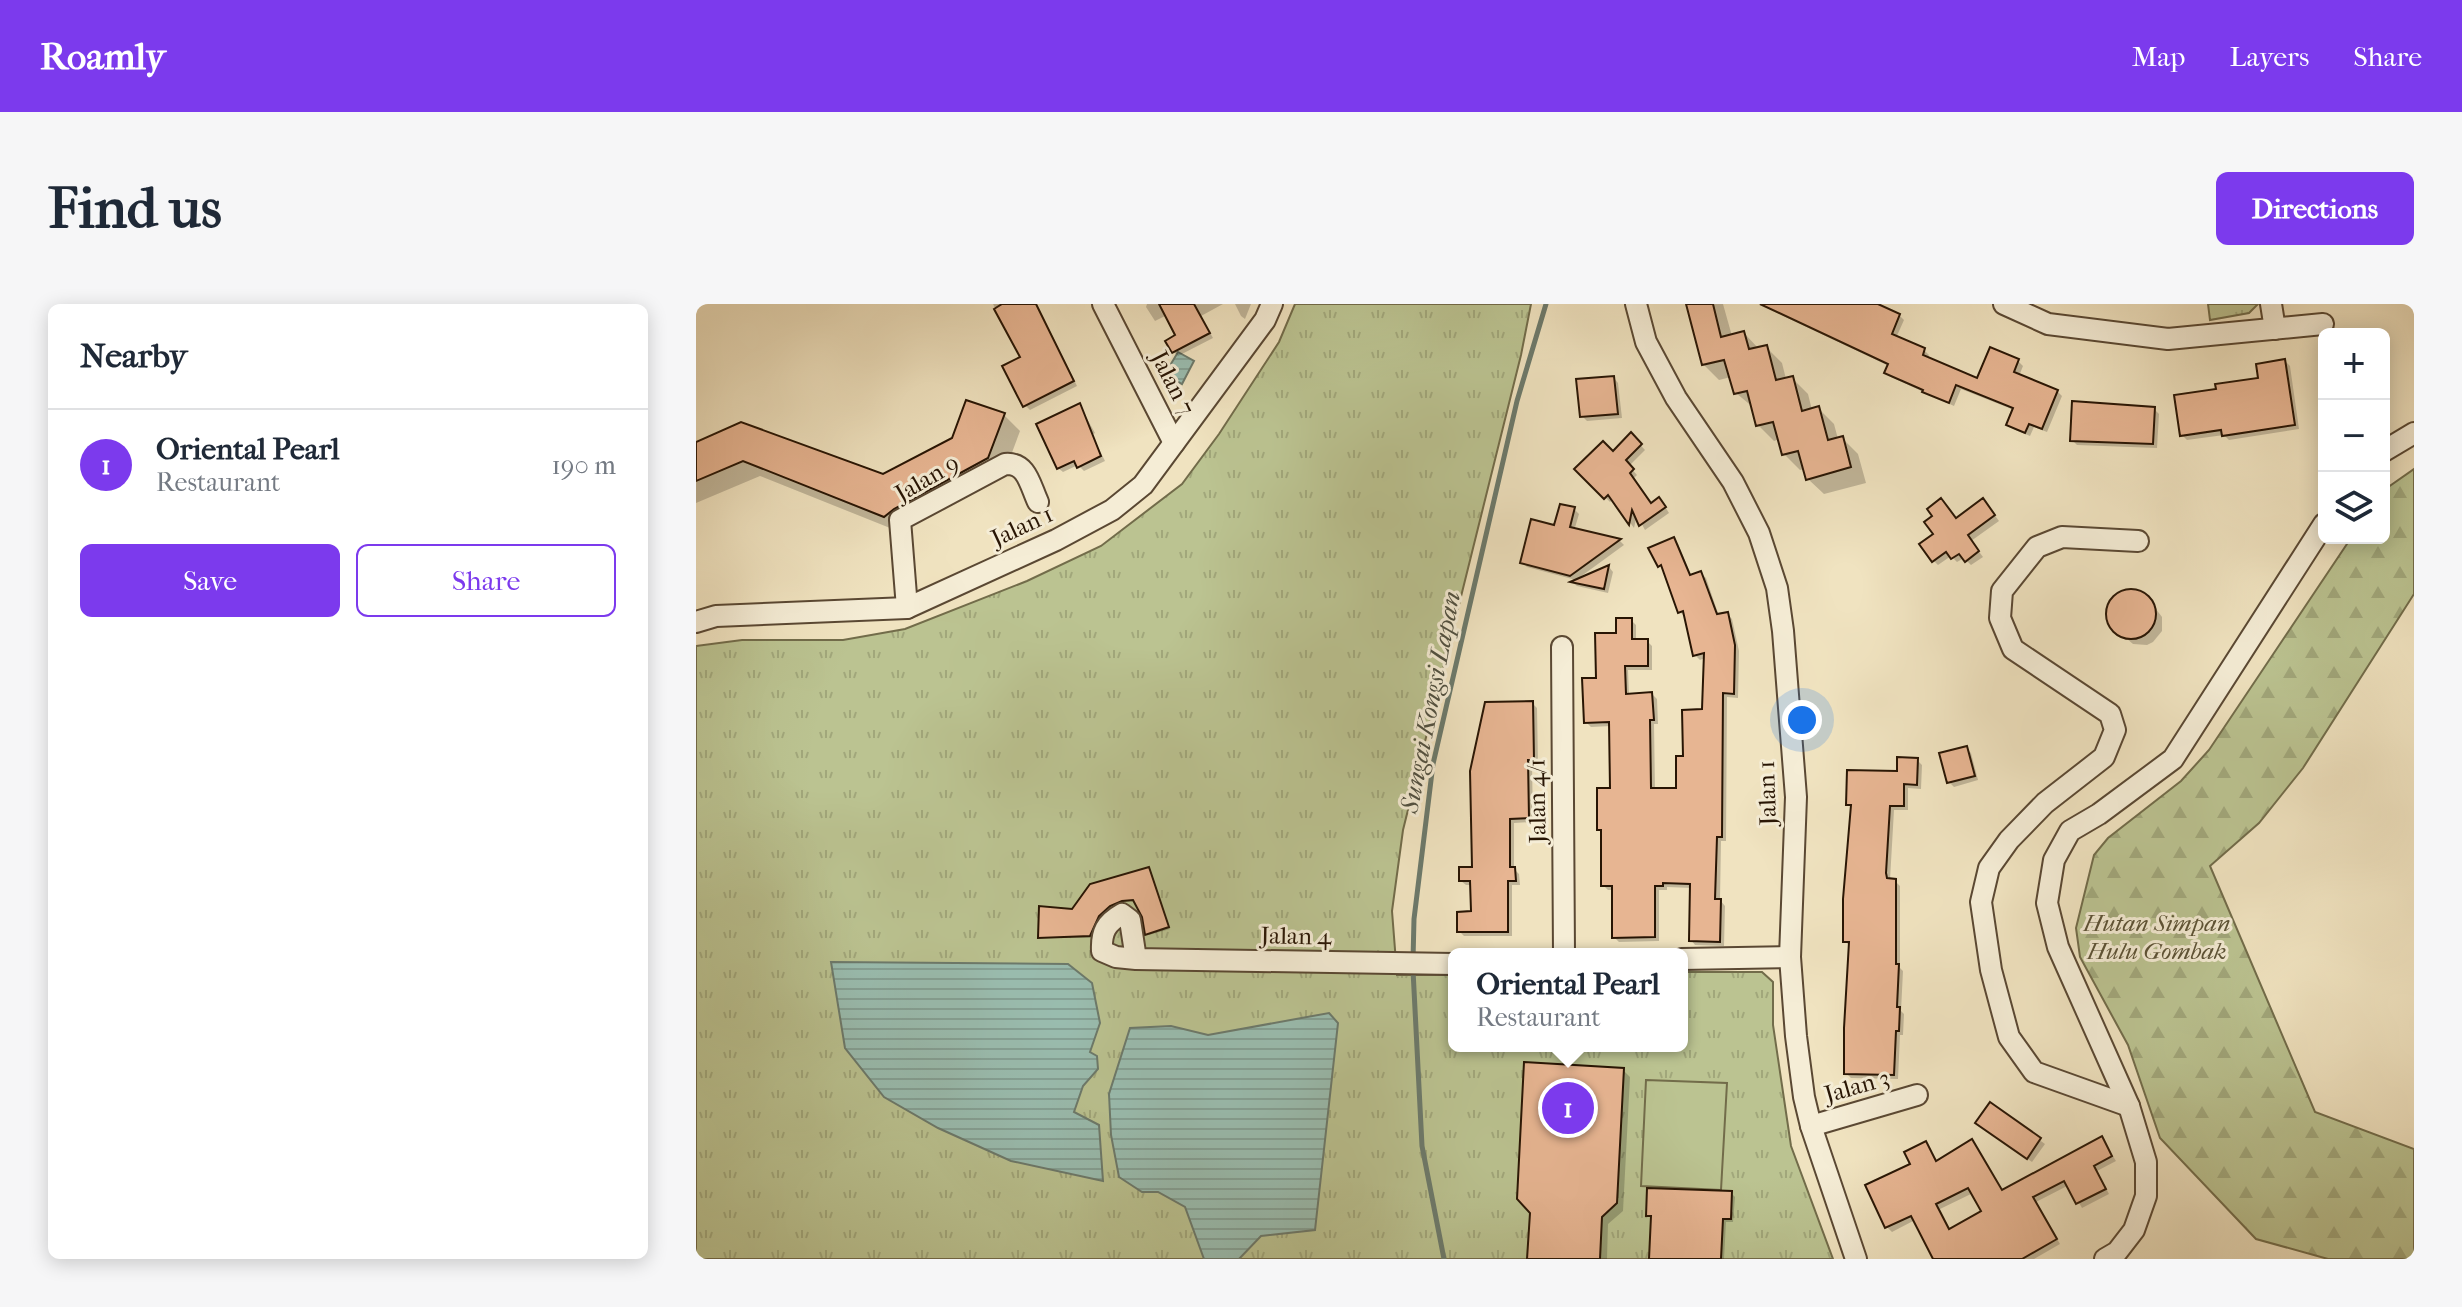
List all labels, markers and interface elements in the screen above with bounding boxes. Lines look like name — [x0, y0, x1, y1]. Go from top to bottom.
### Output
text: Roamly — [40, 34, 166, 79]
text: Map — [2132, 40, 2185, 73]
text: Layers — [2229, 40, 2309, 73]
text: Share — [2353, 40, 2422, 73]
button: Directions — [2216, 172, 2414, 245]
text: Find us — [48, 176, 222, 241]
map controls — [2318, 328, 2390, 544]
button: + — [2318, 328, 2390, 400]
text: Nearby — [80, 336, 187, 376]
street label: Jalan 7 — [1144, 345, 1201, 420]
button: − — [2318, 400, 2390, 472]
text: Oriental Pearl — [156, 432, 340, 467]
street label: Jalan 9 — [888, 449, 964, 508]
text: 1 — [101, 450, 111, 481]
text: 190 m — [552, 450, 616, 481]
text: Restaurant — [156, 467, 280, 498]
button: layers — [2318, 472, 2390, 544]
street label: Jalan 1 — [985, 500, 1057, 553]
button: Save — [80, 544, 340, 617]
button: Share — [356, 544, 616, 617]
water label: Sungai Kongsi Lapan — [1394, 589, 1467, 816]
your location — [1782, 700, 1822, 740]
street label: Jalan 4/1 — [1522, 758, 1552, 846]
street label: Jalan 1 — [1752, 760, 1782, 828]
park label: Hutan Simpan Hulu Gombak — [2083, 909, 2230, 965]
street label: Jalan 4 — [1258, 921, 1332, 951]
popup — [1448, 948, 1688, 1052]
text: Oriental Pearl — [1476, 967, 1660, 1002]
text: Restaurant — [1476, 1002, 1600, 1033]
street label: Jalan 3 — [1819, 1063, 1893, 1109]
pin: 1 — [1542, 1078, 1594, 1138]

